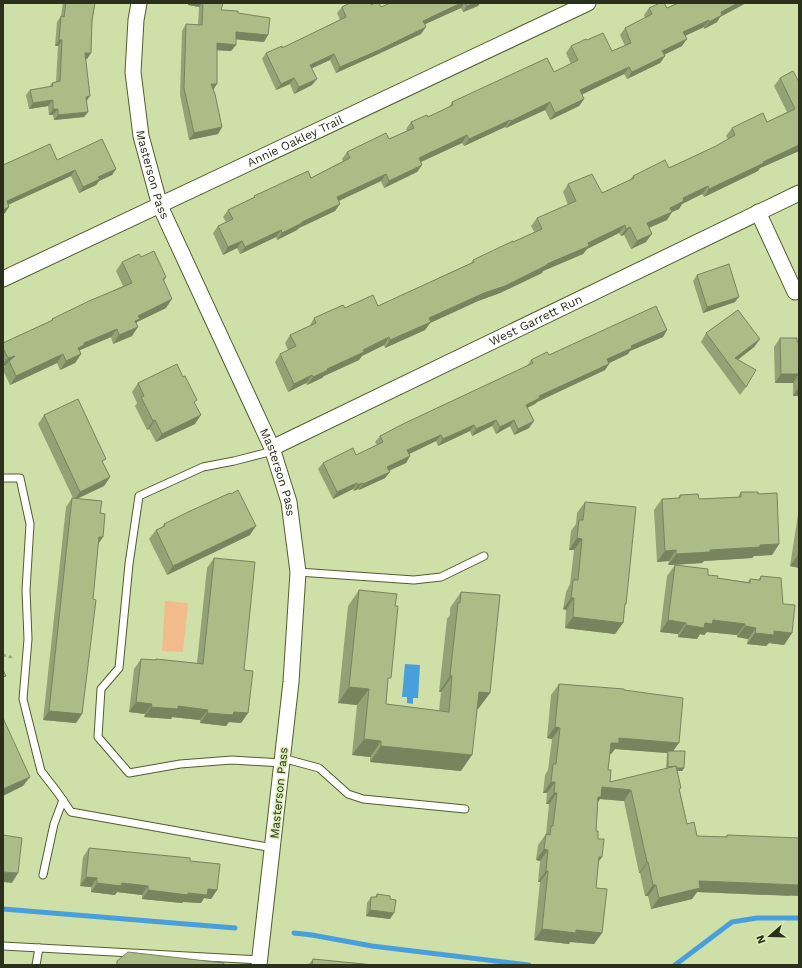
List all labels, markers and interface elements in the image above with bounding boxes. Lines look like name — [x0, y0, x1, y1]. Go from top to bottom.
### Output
street label: Annie Oakley Trail — [245, 112, 346, 170]
street label: Masterson Pass — [133, 129, 172, 221]
street label: West Garrett Run — [487, 292, 584, 349]
street label: Masterson Pass — [257, 426, 298, 517]
street label: Masterson Pass — [267, 747, 291, 839]
north arrow — [750, 916, 790, 956]
text: N — [754, 933, 769, 945]

